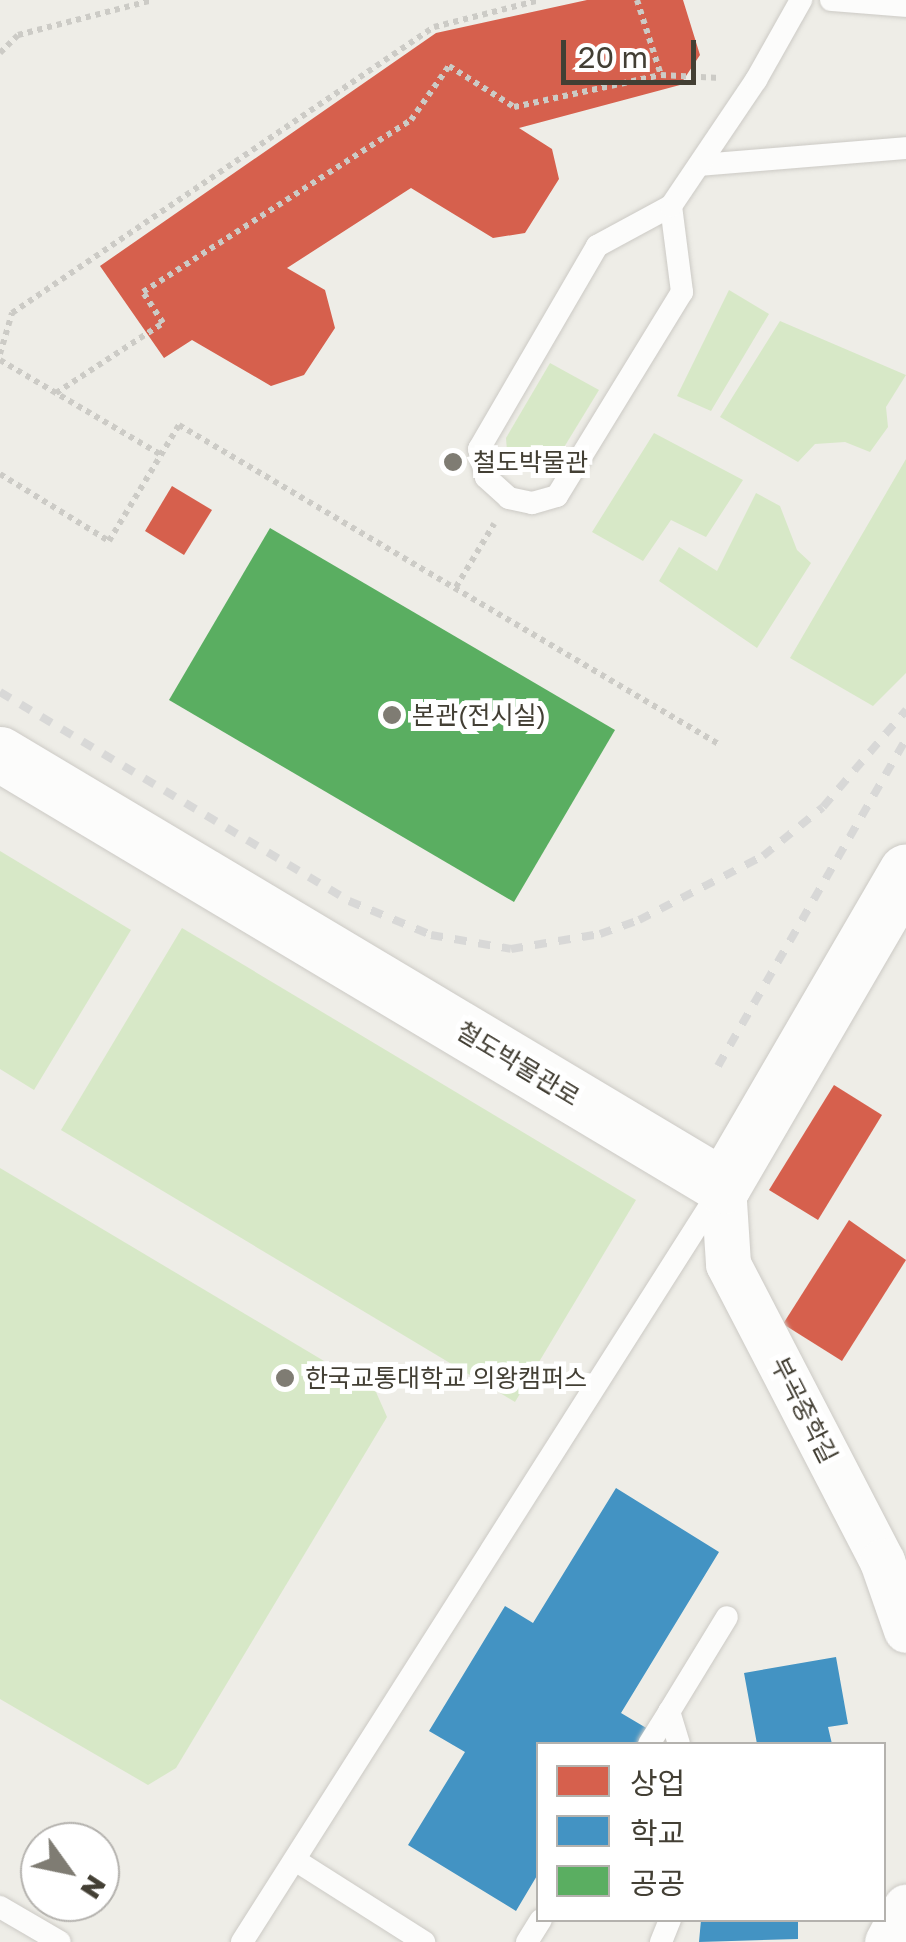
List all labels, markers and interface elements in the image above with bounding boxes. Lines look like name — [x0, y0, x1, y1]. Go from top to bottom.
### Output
scale bar — [566, 20, 701, 82]
text: 20 m — [578, 39, 648, 75]
place label: 철도박물관 — [473, 447, 588, 477]
marker: 철도박물관 — [442, 451, 464, 473]
place label: 본관(전시실) — [412, 700, 546, 730]
marker: 본관(전시실) — [381, 704, 403, 726]
street label: 철도박물관로 — [451, 1016, 585, 1112]
street label: 부곡중학길 — [765, 1352, 843, 1468]
place label: 한국교통대학교 의왕캠퍼스 — [305, 1363, 587, 1393]
marker: 한국교통대학교 의왕캠퍼스 — [274, 1367, 296, 1389]
legend — [536, 1742, 886, 1922]
text: 상업 — [630, 1765, 685, 1801]
text: 학교 — [630, 1815, 685, 1851]
north arrow — [20, 1822, 120, 1922]
text: 공공 — [630, 1865, 685, 1901]
text: N — [74, 1870, 114, 1905]

